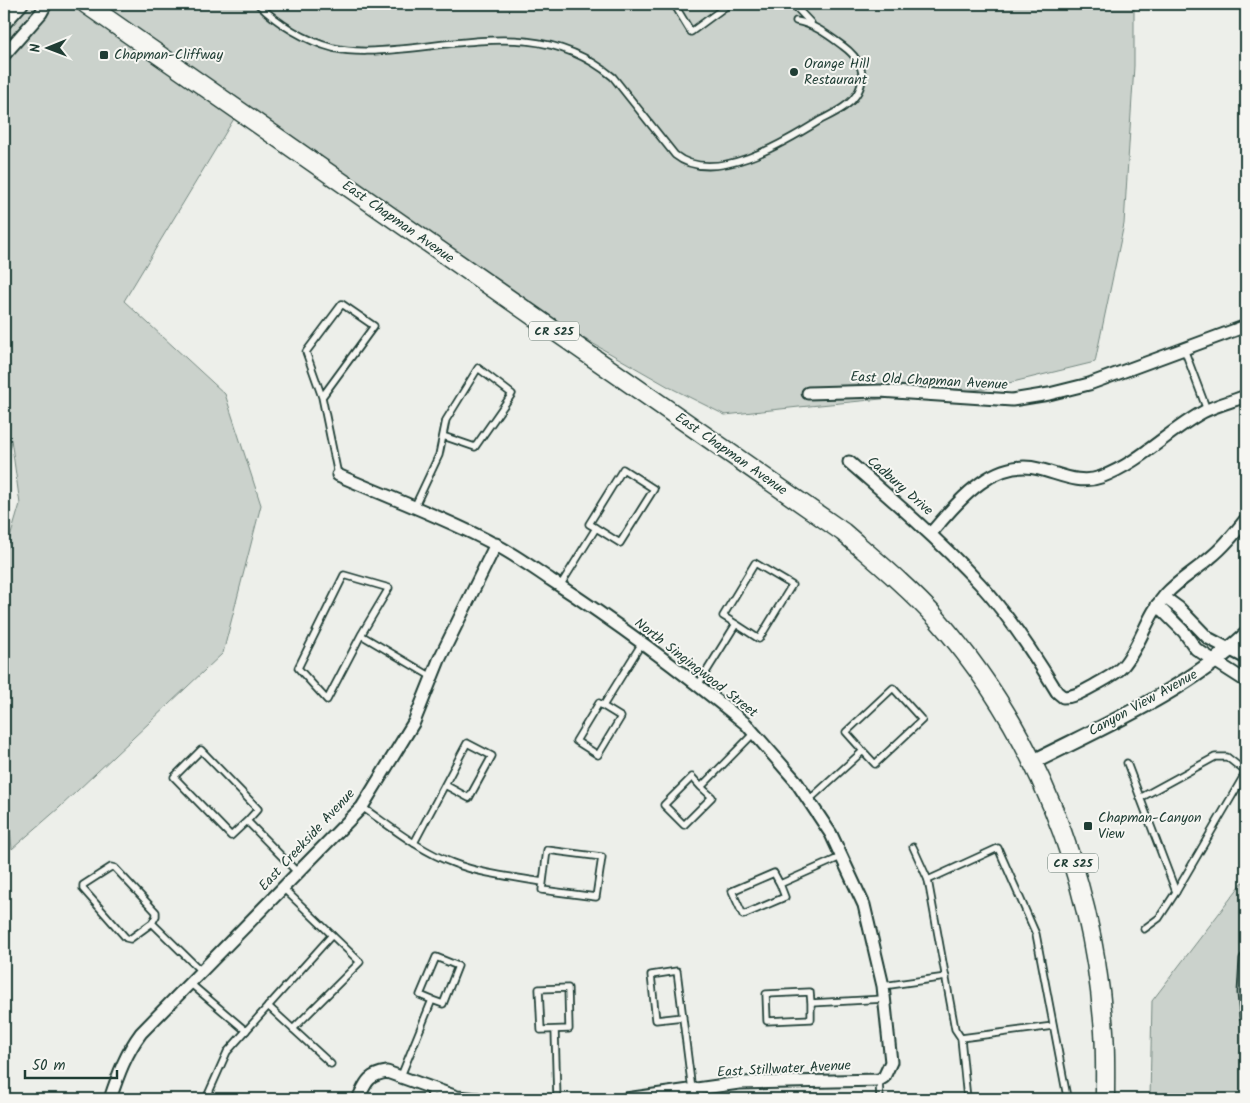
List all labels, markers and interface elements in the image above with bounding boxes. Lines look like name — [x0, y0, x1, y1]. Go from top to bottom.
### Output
north arrow — [22, 22, 72, 72]
text: N — [25, 43, 47, 53]
place label: Chapman-Cliffway — [114, 44, 223, 66]
marker: Chapman-Cliffway — [98, 49, 110, 61]
place label: Orange Hill Restaurant — [804, 53, 870, 91]
marker: Orange Hill Restaurant — [788, 66, 800, 78]
street label: East Chapman Avenue — [337, 175, 459, 270]
road number: CR S25 — [529, 322, 579, 341]
street label: East Old Chapman Avenue — [850, 366, 1009, 396]
street label: East Chapman Avenue — [670, 407, 792, 502]
street label: Cadbury Drive — [862, 451, 939, 522]
street label: North Singingwood Street — [630, 613, 763, 724]
street label: Canyon View Avenue — [1084, 664, 1202, 742]
street label: East Creekside Avenue — [253, 783, 361, 896]
place label: Chapman-Canyon View — [1098, 807, 1202, 845]
marker: Chapman-Canyon View — [1082, 820, 1094, 832]
road number: CR S25 — [1048, 854, 1098, 872]
scale bar — [25, 1048, 118, 1080]
text: 50 m — [32, 1054, 66, 1078]
street label: East Stillwater Avenue — [717, 1054, 852, 1083]

